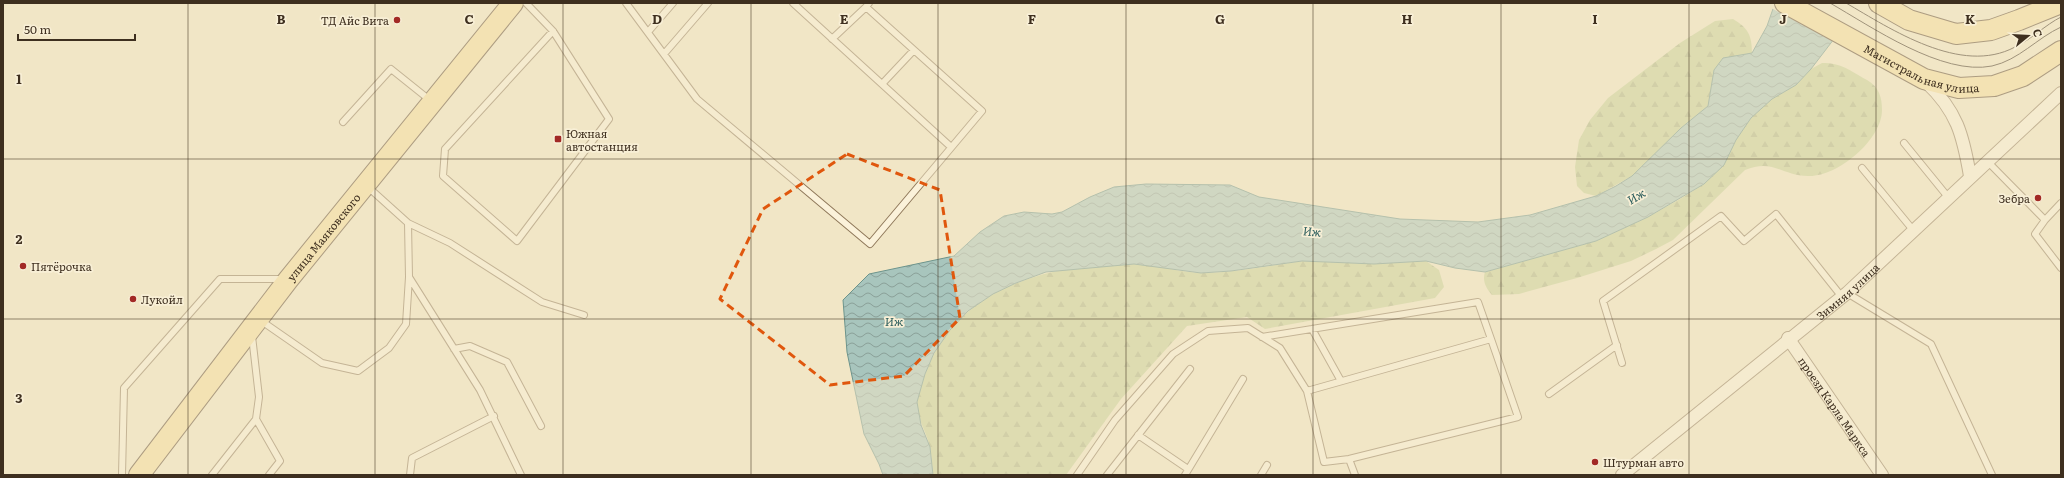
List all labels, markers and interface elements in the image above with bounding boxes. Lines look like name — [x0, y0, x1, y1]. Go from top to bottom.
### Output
text: B — [277, 9, 286, 28]
text: C — [464, 9, 474, 28]
text: D — [652, 9, 662, 28]
text: E — [840, 9, 849, 28]
text: F — [1028, 9, 1036, 28]
text: G — [1215, 9, 1225, 28]
text: H — [1402, 9, 1413, 28]
text: I — [1592, 9, 1598, 28]
text: J — [1779, 9, 1787, 28]
text: K — [1965, 9, 1976, 28]
place label: ТД Айс Вита — [321, 12, 389, 28]
marker: ТД Айс Вита — [392, 15, 402, 25]
scale bar — [18, 16, 135, 42]
north arrow — [2008, 16, 2048, 56]
text: 50 m — [24, 20, 51, 38]
text: С — [2030, 26, 2047, 39]
street label: Магистральная улица — [1861, 40, 1980, 96]
text: 1 — [16, 69, 22, 88]
place label: Южная автостанция — [566, 125, 638, 154]
marker: Южная автостанция — [553, 134, 563, 144]
water label: Иж — [1624, 183, 1649, 208]
street label: улица Маяковского — [283, 190, 364, 284]
place label: Зебра — [1999, 190, 2030, 206]
marker: Зебра — [2033, 193, 2043, 203]
water label: Иж — [1302, 221, 1323, 241]
text: 2 — [16, 229, 23, 248]
place label: Пятёрочка — [31, 258, 92, 274]
street label: Зимняя улица — [1812, 259, 1883, 323]
marker: Пятёрочка — [18, 261, 28, 271]
place label: Лукойл — [141, 291, 183, 307]
marker: Лукойл — [128, 294, 138, 304]
water label: Иж — [885, 312, 904, 330]
street label: проезд Карла Маркса — [1795, 353, 1875, 460]
text: 3 — [15, 388, 23, 407]
place label: Штурман авто — [1603, 454, 1684, 470]
marker: Штурман авто — [1590, 457, 1600, 467]

